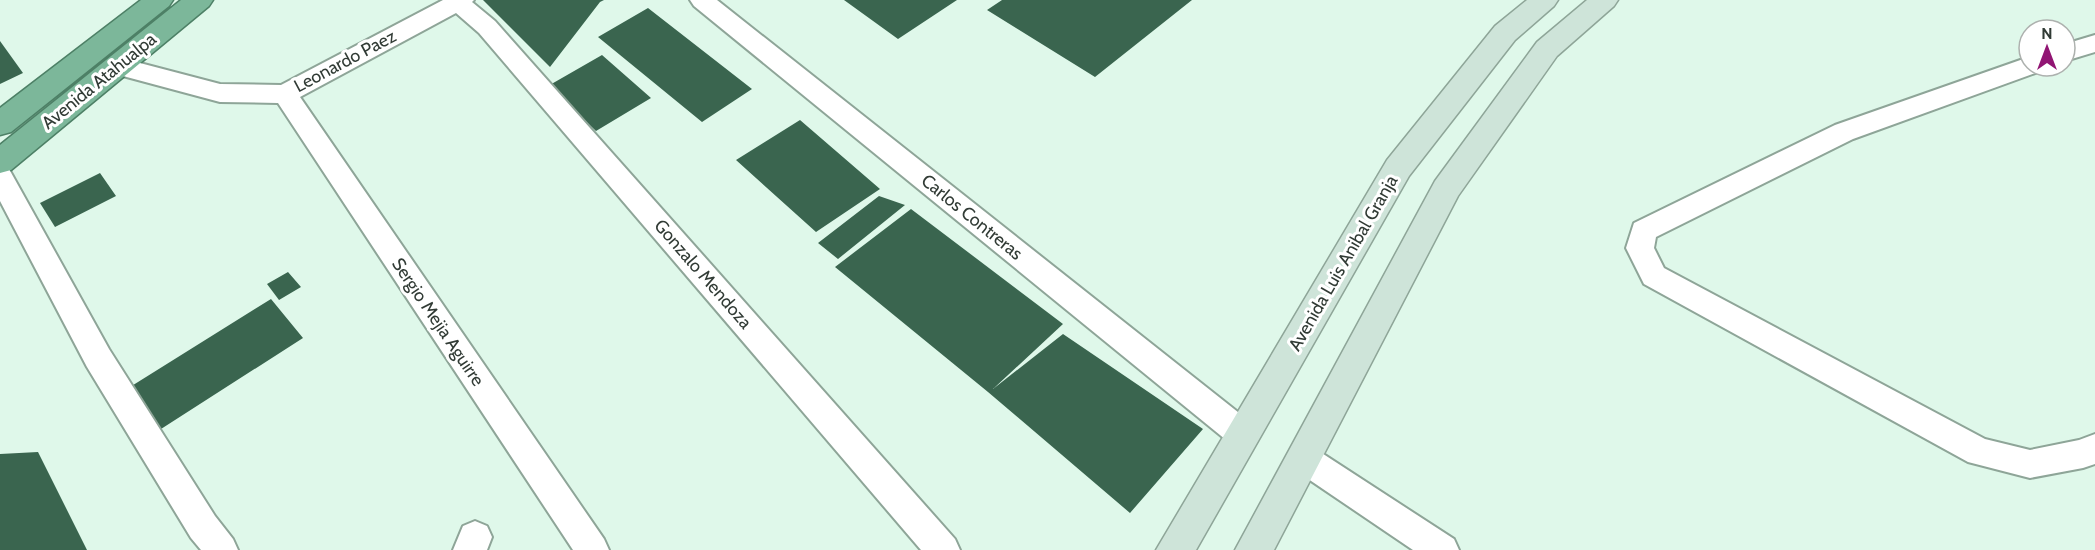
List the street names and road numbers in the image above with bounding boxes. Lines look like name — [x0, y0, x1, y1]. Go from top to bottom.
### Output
street label: Leonardo Paez — [290, 25, 400, 97]
street label: Avenida Atahualpa — [37, 28, 161, 134]
street label: Carlos Contreras — [917, 169, 1027, 265]
street label: Avenida Luis Anibal Granja — [1284, 171, 1402, 355]
street label: Gonzalo Mendoza — [650, 215, 757, 333]
street label: Sergio Mejia Aguirre — [387, 254, 489, 390]

